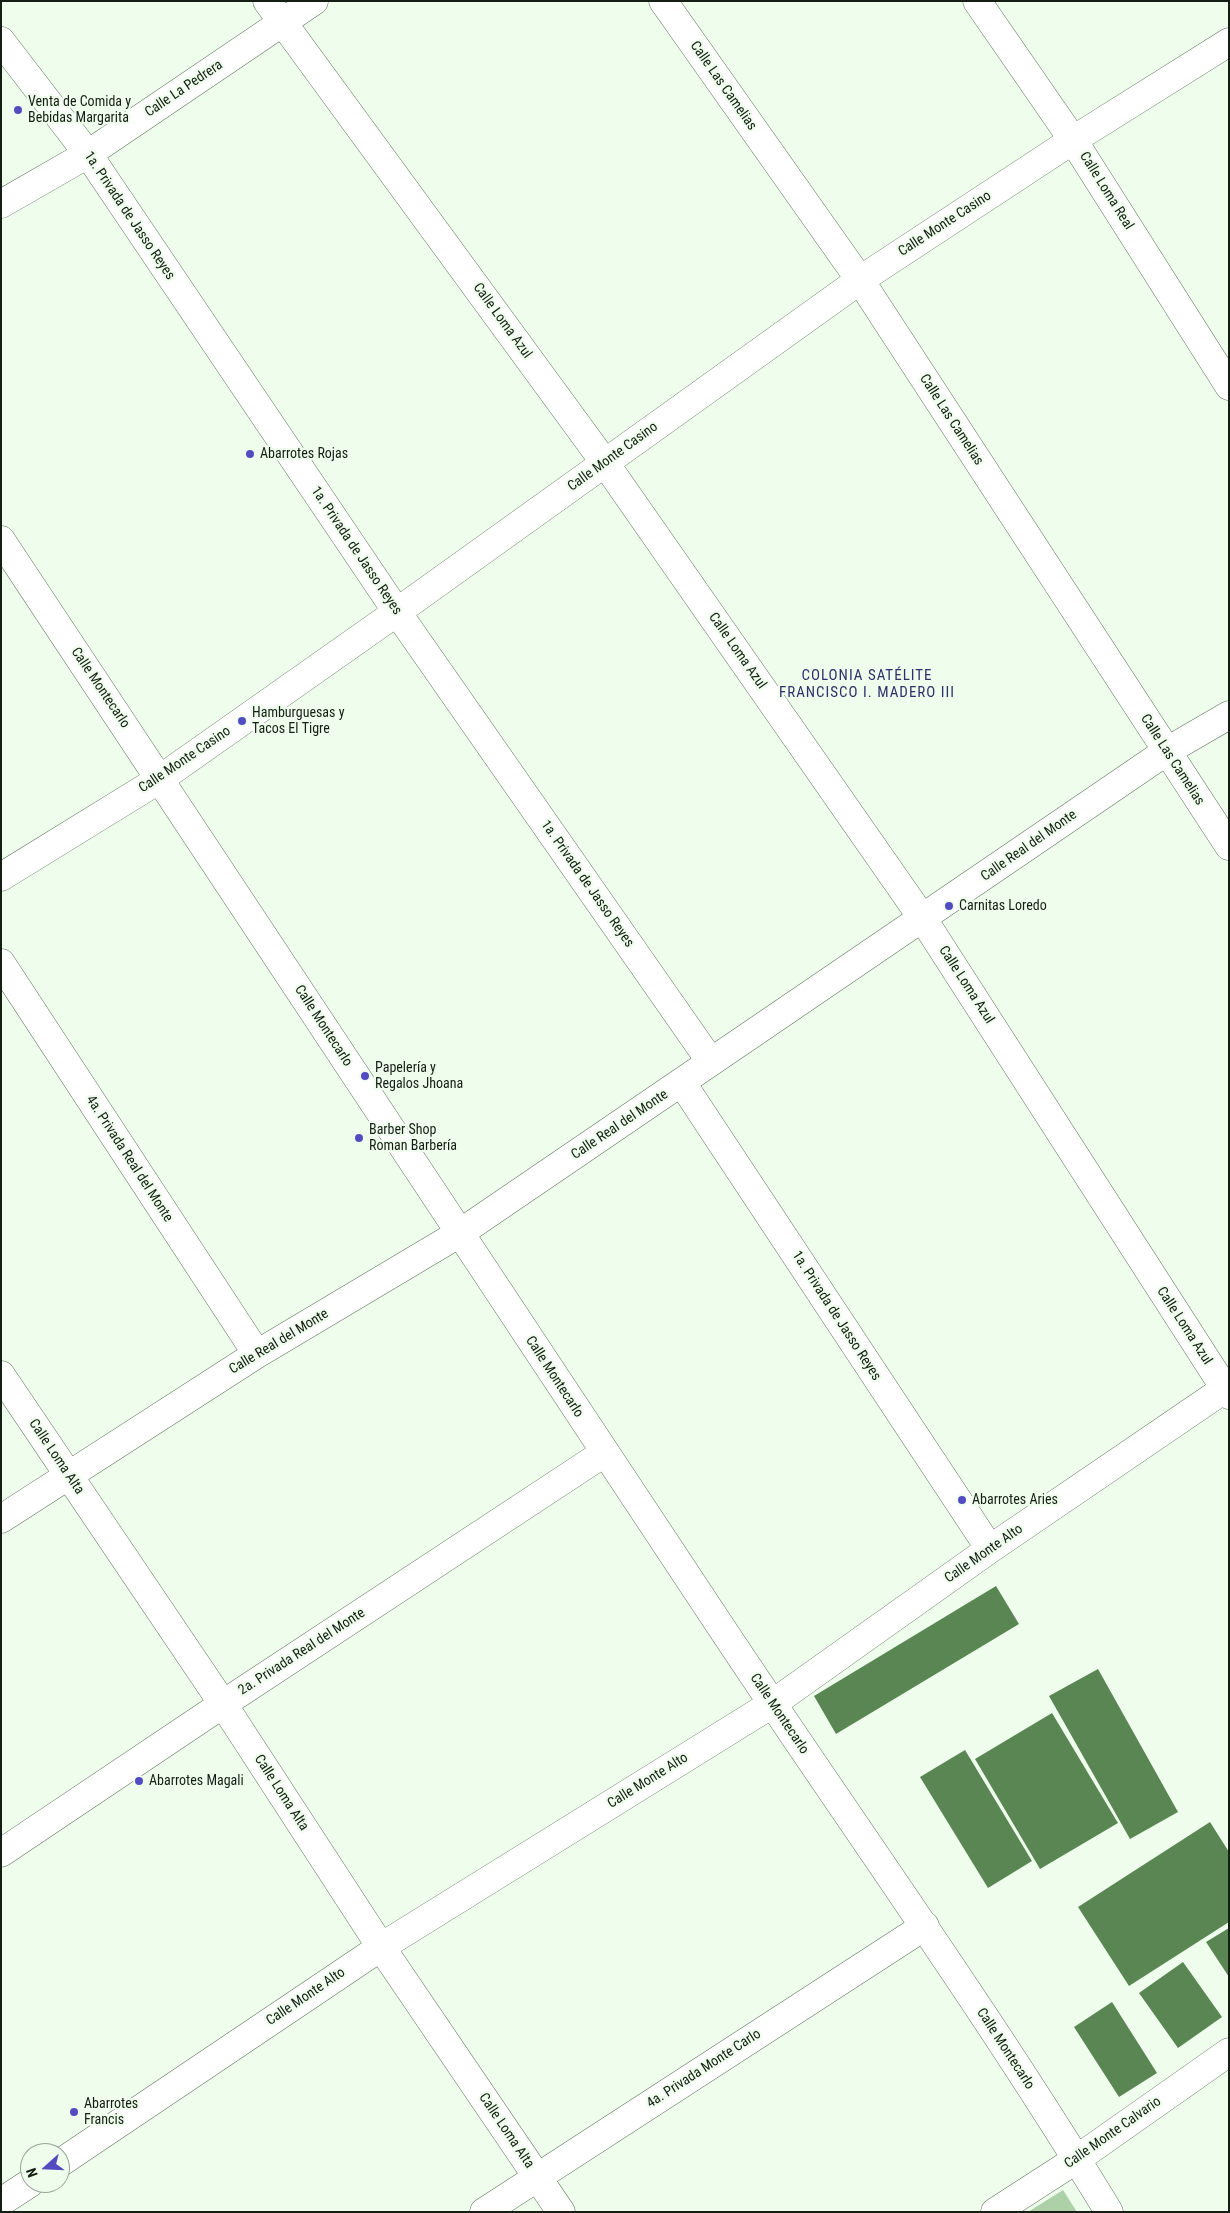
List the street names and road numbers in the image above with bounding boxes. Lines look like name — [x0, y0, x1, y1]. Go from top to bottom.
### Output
street label: Calle Las Camelias — [686, 38, 760, 134]
street label: Calle La Pedrera — [142, 57, 226, 121]
street label: 1a. Privada de Jasso Reyes — [80, 149, 178, 283]
street label: Calle Loma Real — [1075, 149, 1137, 233]
street label: Calle Monte Casino — [895, 188, 995, 260]
street label: Calle Loma Azul — [469, 280, 535, 362]
street label: Calle Las Camelias — [915, 371, 987, 469]
street label: Calle Monte Casino — [565, 419, 661, 495]
street label: 1a. Privada de Jasso Reyes — [307, 484, 405, 618]
street label: Calle Loma Azul — [705, 610, 769, 692]
street label: Calle Montecarlo — [67, 644, 133, 732]
street label: Calle Las Camelias — [1136, 711, 1208, 809]
street label: Calle Monte Casino — [136, 723, 234, 797]
street label: Calle Real del Monte — [978, 807, 1080, 885]
street label: 1a. Privada de Jasso Reyes — [537, 817, 637, 951]
street label: Calle Loma Azul — [935, 943, 997, 1027]
street label: Calle Montecarlo — [290, 982, 356, 1070]
street label: Calle Real del Monte — [568, 1086, 672, 1164]
street label: 4a. Privada Real del Monte — [82, 1093, 176, 1225]
street label: 1a. Privada de Jasso Reyes — [788, 1248, 884, 1384]
street label: Calle Loma Azul — [1153, 1284, 1215, 1368]
street label: Calle Real del Monte — [226, 1306, 332, 1378]
street label: Calle Montecarlo — [521, 1333, 587, 1421]
street label: Calle Loma Alta — [25, 1416, 87, 1498]
street label: Calle Monte Alto — [942, 1521, 1026, 1587]
street label: 2a. Privada Real del Monte — [236, 1605, 368, 1699]
street label: Calle Montecarlo — [746, 1670, 812, 1758]
street label: Calle Monte Alto — [605, 1750, 691, 1812]
street label: Calle Loma Alta — [250, 1752, 312, 1834]
street label: Calle Monte Alto — [263, 1964, 349, 2030]
street label: Calle Montecarlo — [972, 2005, 1038, 2093]
street label: 4a. Privada Monte Carlo — [644, 2026, 764, 2112]
street label: Calle Loma Alta — [475, 2090, 537, 2172]
street label: Calle Monte Calvario — [1061, 2093, 1165, 2173]

